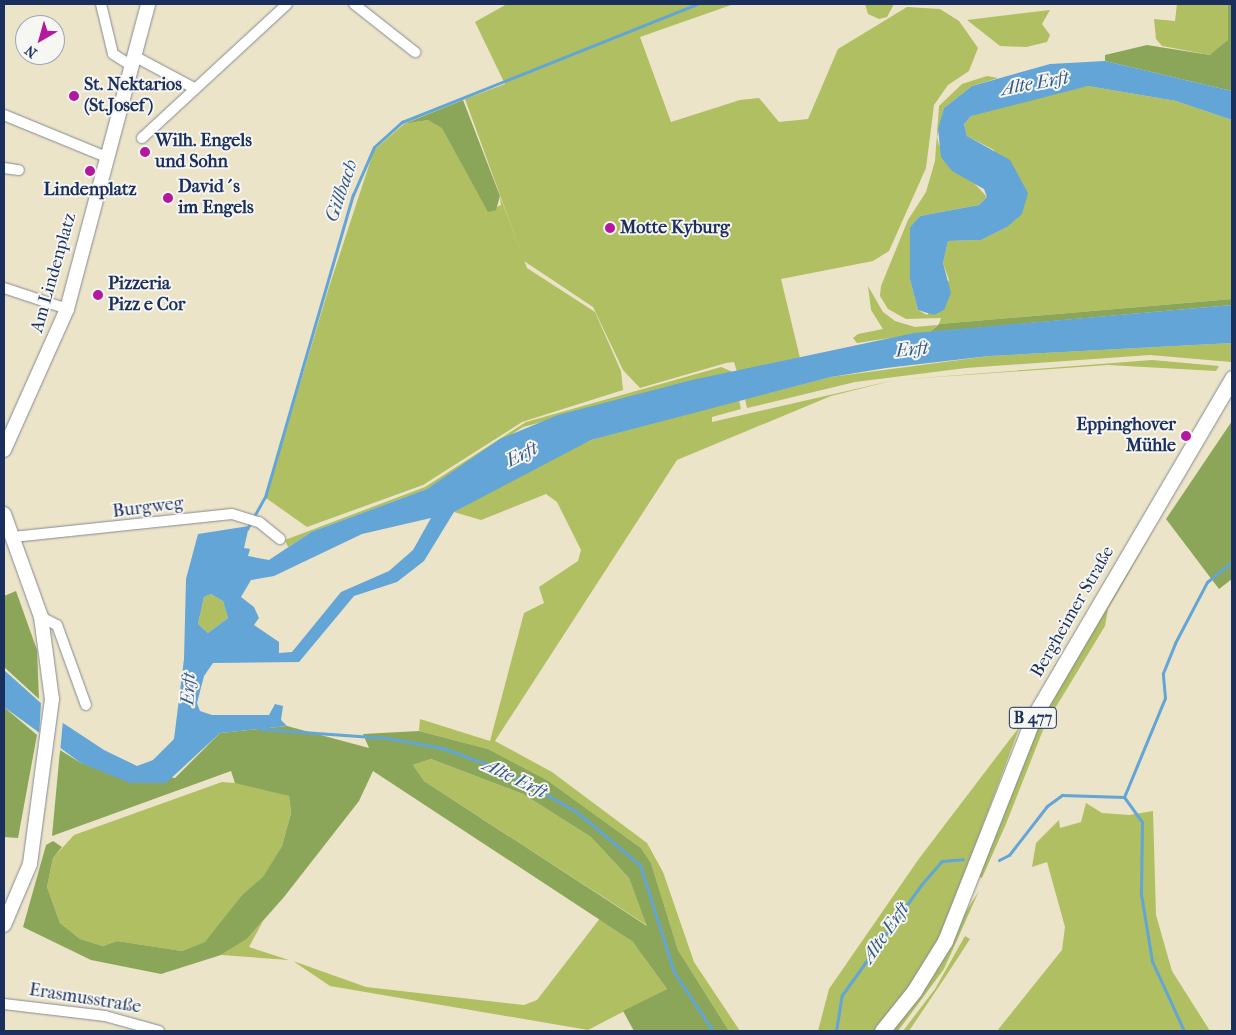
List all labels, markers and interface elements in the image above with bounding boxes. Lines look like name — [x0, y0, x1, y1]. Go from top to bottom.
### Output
north arrow — [15, 15, 65, 65]
text: N — [22, 41, 40, 61]
water label: Alte Erft — [1000, 67, 1070, 101]
place label: St. Nektarios (St.Josef) — [84, 75, 182, 118]
marker: St. Nektarios (St.Josef) — [68, 90, 80, 102]
place label: Wilh. Engels und Sohn — [155, 131, 252, 173]
marker: Wilh. Engels und Sohn — [139, 146, 151, 158]
water label: Gillbach — [321, 157, 363, 225]
marker: Lindenplatz — [84, 165, 96, 177]
place label: David´s im Engels — [178, 177, 254, 220]
place label: Lindenplatz — [44, 179, 136, 201]
marker: David´s im Engels — [162, 192, 174, 204]
street label: Am Lindenplatz — [27, 211, 81, 335]
place label: Motte Kyburg — [620, 217, 730, 239]
marker: Motte Kyburg — [604, 222, 616, 234]
place label: Pizzeria Pizz e Cor — [108, 274, 185, 316]
marker: Pizzeria Pizz e Cor — [92, 289, 104, 301]
water label: Erft — [895, 337, 929, 363]
place label: Eppinghover Mühle — [1076, 415, 1176, 458]
marker: Eppinghover Mühle — [1180, 430, 1192, 442]
water label: Erft — [502, 437, 542, 473]
street label: Burgweg — [111, 493, 185, 523]
street label: Bergheimer Straße — [1027, 543, 1119, 681]
water label: Erft — [177, 672, 201, 706]
road number: B 477 — [1008, 704, 1058, 731]
water label: Alte Erft — [479, 754, 551, 804]
water label: Alte Erft — [857, 899, 915, 967]
street label: Erasmusstraße — [27, 979, 143, 1019]

